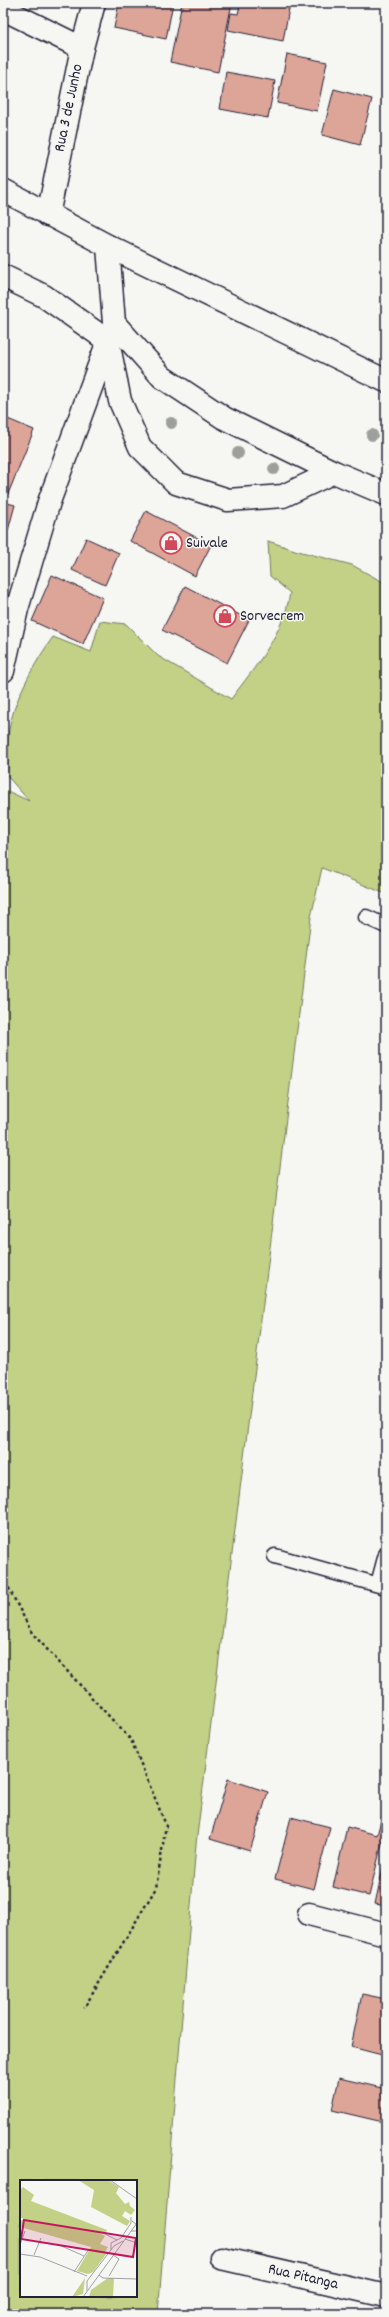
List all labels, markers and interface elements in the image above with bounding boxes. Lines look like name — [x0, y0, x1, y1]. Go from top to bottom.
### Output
street label: Rua 3 de Junho — [48, 62, 90, 154]
shop icon: Suivale — [158, 530, 184, 556]
place label: Suivale — [186, 532, 228, 555]
shop icon: Sorvecrem — [212, 603, 238, 629]
place label: Sorvecrem — [240, 605, 304, 628]
inset map — [20, 2180, 137, 2297]
street label: Rua Pitanga — [266, 2258, 341, 2296]

